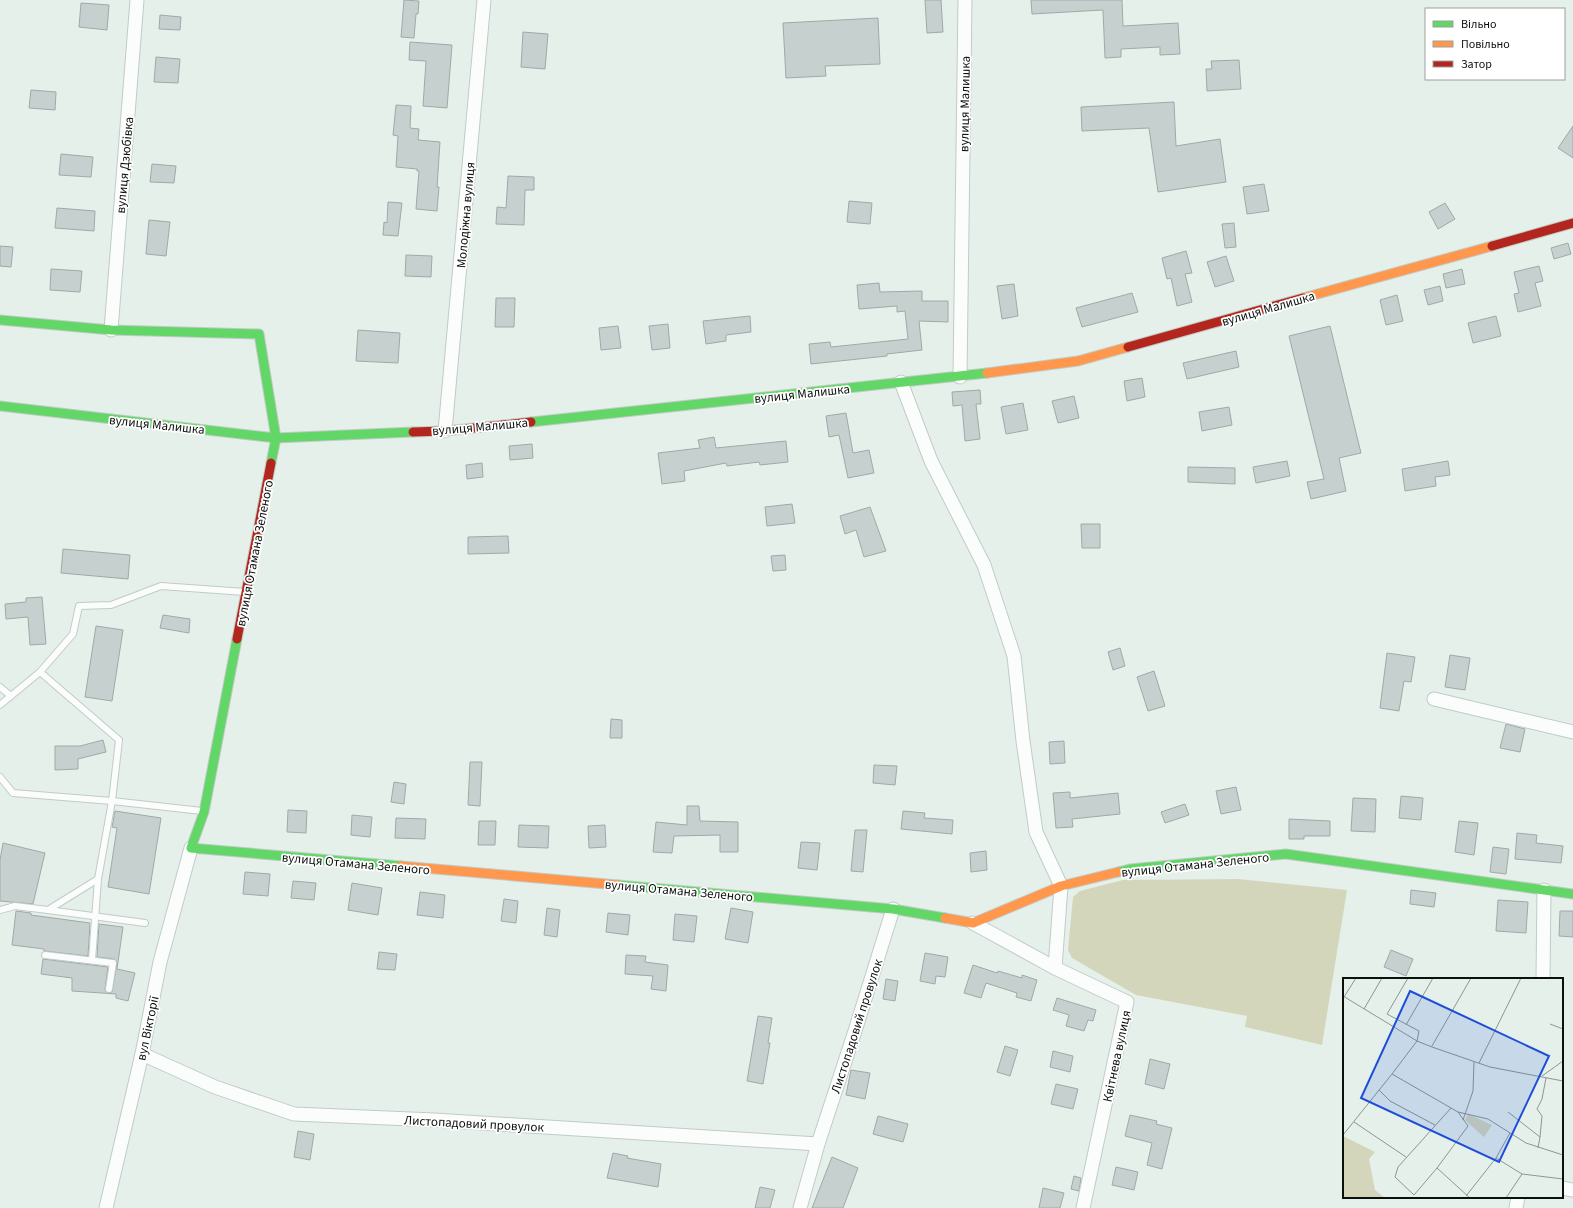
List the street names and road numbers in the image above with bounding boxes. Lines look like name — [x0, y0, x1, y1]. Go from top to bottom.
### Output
street label: вулиця Малишка — [955, 56, 975, 152]
street label: вулиця Дзюбівка — [112, 116, 138, 214]
street label: Молодіжна вулиця — [452, 161, 480, 269]
street label: вулиця Малишка — [1220, 287, 1317, 331]
street label: вулиця Малишка — [753, 380, 851, 408]
street label: вулиця Малишка — [108, 411, 206, 439]
street label: вулиця Малишка — [431, 414, 529, 440]
street label: вулиця Отамана Зеленого — [232, 479, 278, 628]
street label: вулиця Отамана Зеленого — [1120, 848, 1270, 882]
street label: вулиця Отамана Зеленого — [281, 849, 431, 879]
street label: вулиця Отамана Зеленого — [604, 876, 754, 906]
street label: Листопадовий провулок — [827, 956, 887, 1096]
street label: вул Вікторії — [132, 994, 164, 1062]
street label: Квітнева вулиця — [1098, 1009, 1136, 1104]
street label: Листопадовий провулок — [403, 1111, 545, 1137]

